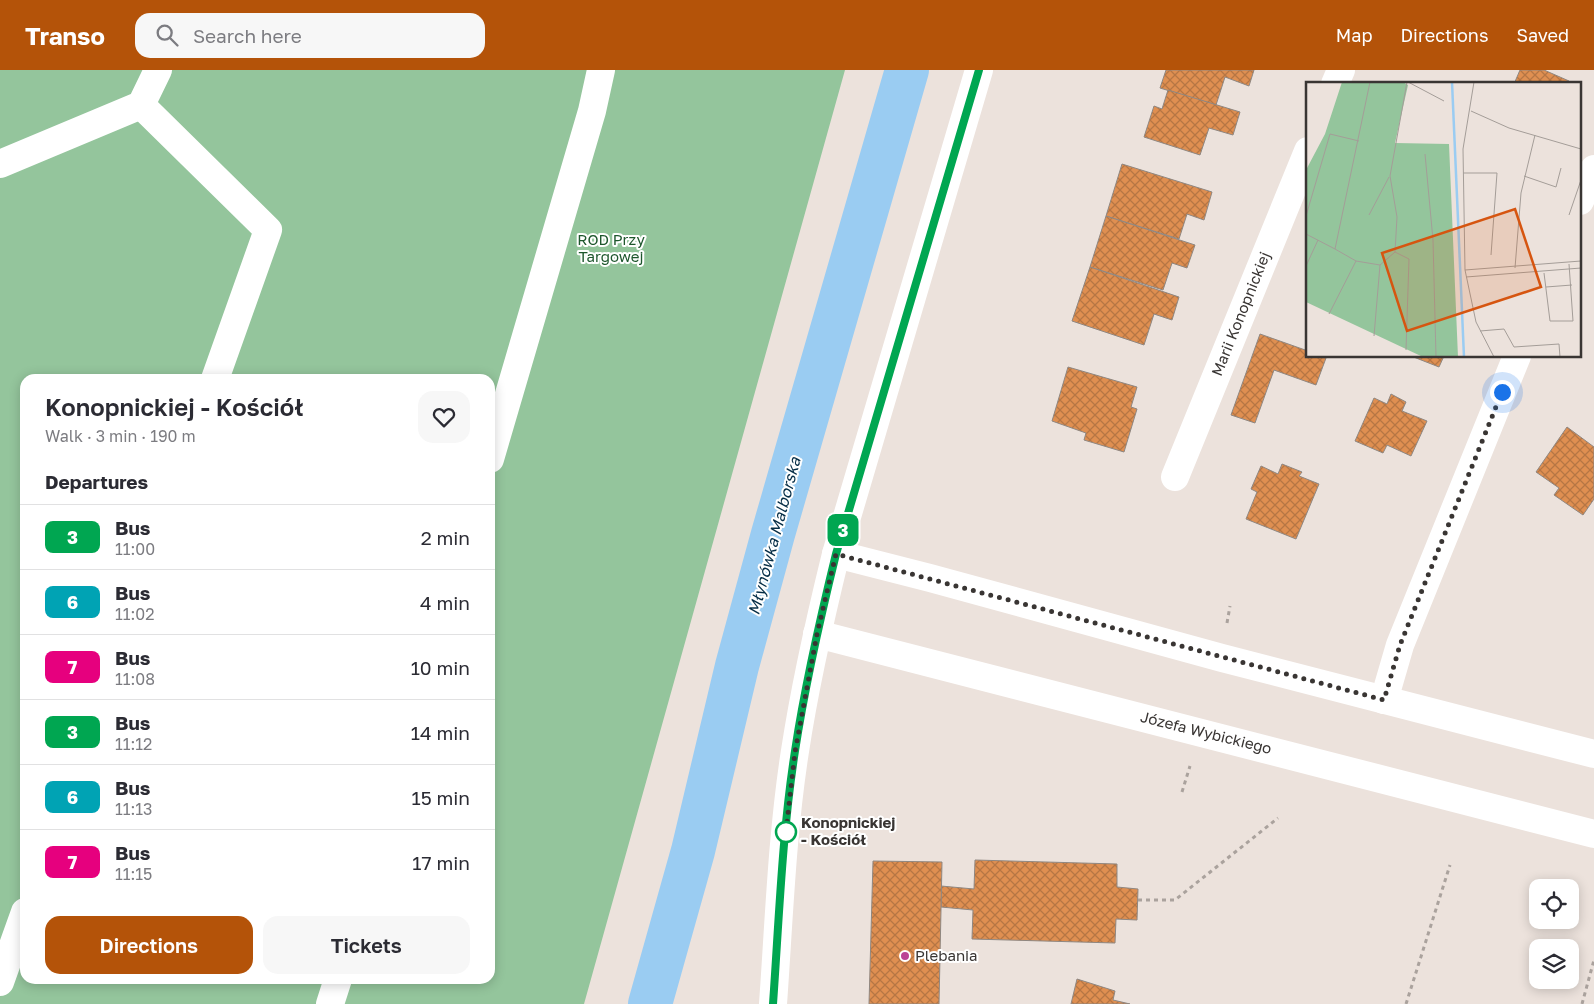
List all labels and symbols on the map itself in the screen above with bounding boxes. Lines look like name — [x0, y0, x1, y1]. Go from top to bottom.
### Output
inset map — [1306, 82, 1582, 358]
park label: ROD Przy Targowej — [577, 230, 645, 265]
street label: Marii Konopnickiej — [1207, 249, 1273, 378]
your location — [1490, 380, 1515, 405]
water label: Młynówka Malborska — [743, 454, 805, 617]
line badge: 3 — [827, 514, 859, 546]
street label: Józefa Wybickiego — [1139, 707, 1274, 757]
place label: Konopnickiej - Kościół — [801, 813, 895, 848]
marker: Konopnickiej - Kościół — [775, 821, 797, 843]
place label: Plebania — [915, 946, 978, 964]
marker: Plebania — [899, 950, 911, 962]

